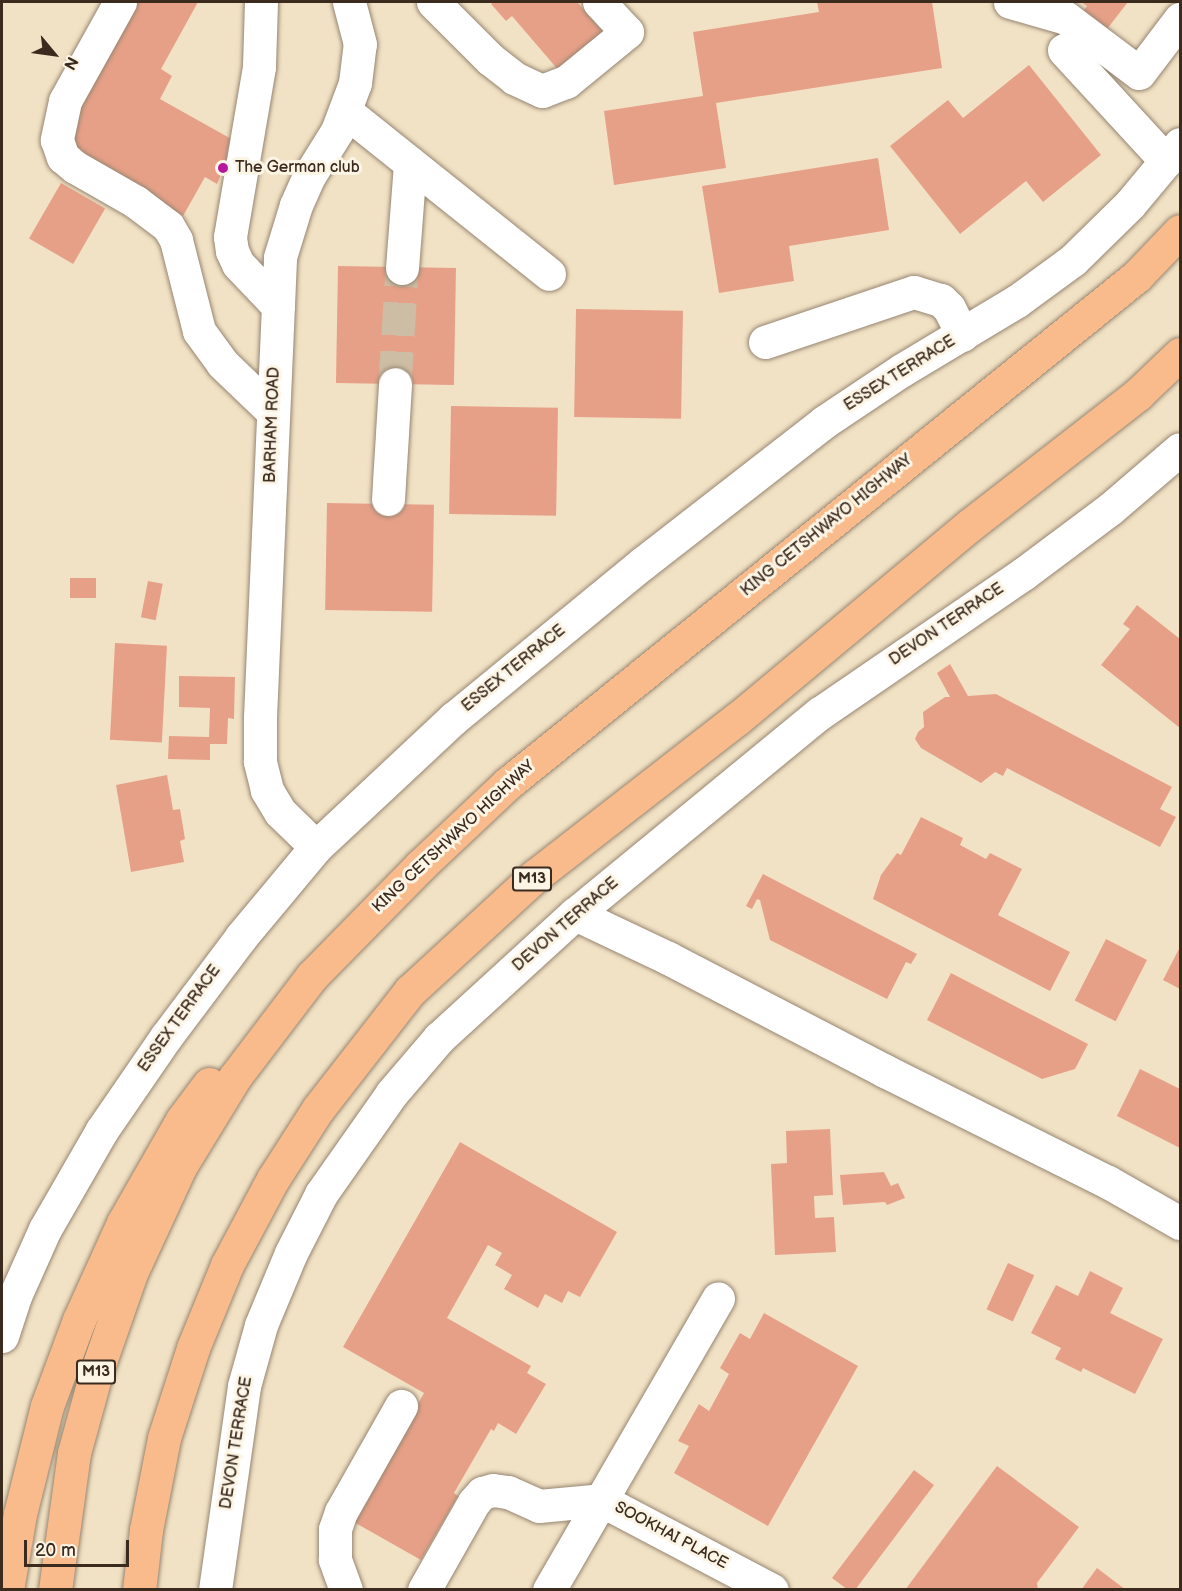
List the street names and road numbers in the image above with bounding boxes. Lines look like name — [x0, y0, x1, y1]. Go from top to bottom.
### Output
street label: ESSEX TERRACE — [841, 332, 959, 416]
street label: BARHAM ROAD — [261, 367, 285, 483]
street label: KING CETSHWAYO HIGHWAY — [737, 451, 917, 601]
street label: DEVON TERRACE — [886, 579, 1008, 671]
street label: ESSEX TERRACE — [458, 621, 570, 717]
street label: KING CETSHWAYO HIGHWAY — [369, 757, 539, 917]
road number: M13 — [511, 867, 553, 891]
street label: DEVON TERRACE — [509, 874, 623, 976]
street label: ESSEX TERRACE — [135, 962, 225, 1076]
road number: M13 — [75, 1360, 117, 1384]
street label: DEVON TERRACE — [217, 1375, 257, 1511]
street label: SOOKHAI PLACE — [611, 1498, 731, 1574]

